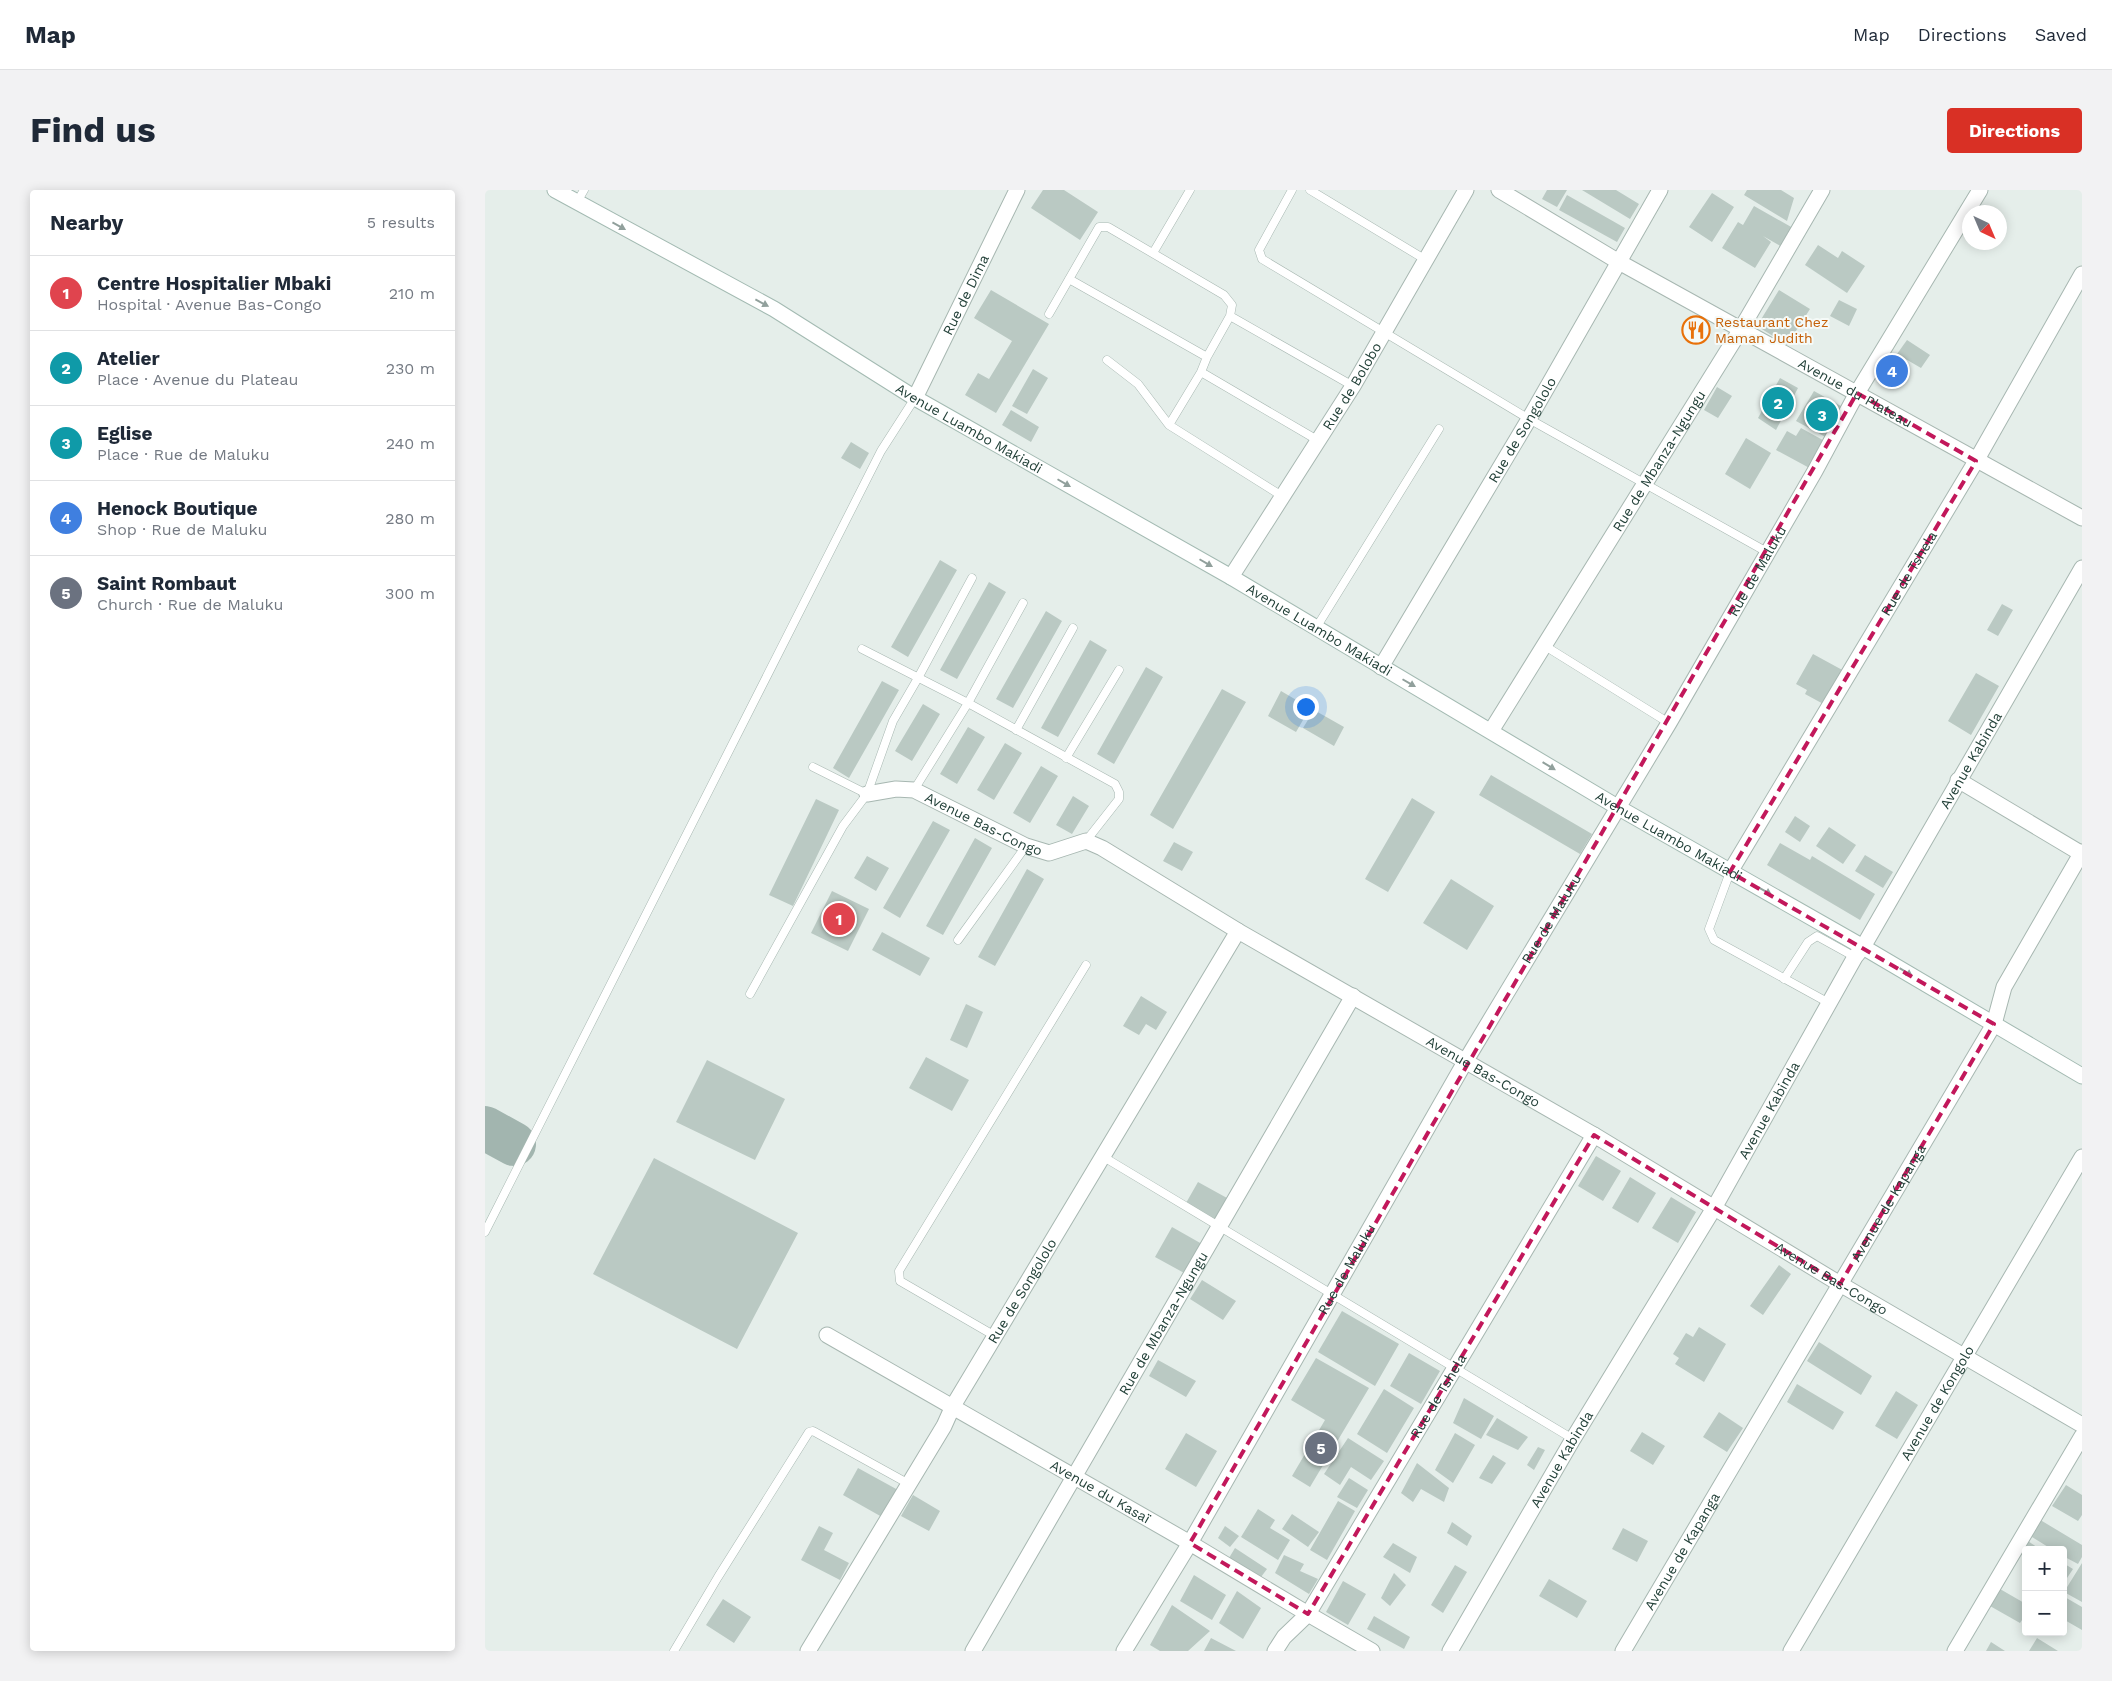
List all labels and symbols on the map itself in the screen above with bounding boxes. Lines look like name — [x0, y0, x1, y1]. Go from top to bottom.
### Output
north arrow — [1962, 205, 2007, 250]
one-way arrow — [612, 222, 627, 230]
street label: Rue de Dima — [939, 252, 992, 337]
one-way arrow — [755, 299, 770, 307]
place label: Restaurant Chez Maman Judith — [1715, 314, 1828, 346]
restaurant icon: Restaurant Chez Maman Judith — [1681, 315, 1711, 345]
street label: Rue de Bolobo — [1319, 339, 1385, 433]
pin: 4 — [1876, 352, 1908, 390]
street label: Avenue du Plateau — [1796, 355, 1915, 431]
street label: Rue de Songololo — [1485, 374, 1559, 485]
street label: Avenue Luambo Makiadi — [893, 380, 1045, 477]
pin: 2 — [1762, 384, 1794, 422]
street label: Rue de Mbanza-Ngungu — [1609, 388, 1709, 534]
pin: 3 — [1806, 396, 1838, 434]
one-way arrow — [1057, 479, 1072, 487]
street label: Rue de Maluku — [1725, 523, 1789, 619]
street label: Rue de Tshela — [1877, 528, 1940, 618]
one-way arrow — [1198, 559, 1213, 567]
street label: Avenue Luambo Makiadi — [1244, 580, 1395, 679]
one-way arrow — [1402, 679, 1416, 688]
your location — [1293, 694, 1319, 720]
street label: Avenue Kabinda — [1937, 709, 2005, 812]
one-way arrow — [1542, 761, 1555, 770]
street label: Avenue Luambo Makiadi — [1593, 788, 1745, 884]
street label: Avenue Bas-Congo — [922, 789, 1044, 858]
street label: Rue de Maluku — [1518, 871, 1584, 966]
one-way arrow — [1758, 887, 1772, 896]
pin: 1 — [823, 900, 855, 938]
one-way arrow — [1899, 968, 1914, 976]
street label: Avenue Bas-Congo — [1423, 1033, 1543, 1110]
street label: Avenue Kabinda — [1735, 1059, 1803, 1162]
street label: Avenue de Kapanga — [1847, 1141, 1929, 1264]
street label: Rue de Maluku — [1314, 1221, 1379, 1317]
street label: Rue de Songololo — [984, 1236, 1060, 1346]
street label: Avenue Bas-Congo — [1772, 1239, 1891, 1318]
street label: Rue de Mbanza-Ngungu — [1115, 1249, 1211, 1398]
street label: Avenue de Kongolo — [1897, 1343, 1977, 1463]
street label: Rue de Tshela — [1407, 1351, 1470, 1441]
street label: Avenue Kabinda — [1527, 1408, 1596, 1510]
pin: 5 — [1305, 1429, 1337, 1467]
street label: Avenue du Kasaï — [1048, 1457, 1153, 1527]
street label: Avenue de Kapanga — [1641, 1490, 1723, 1613]

